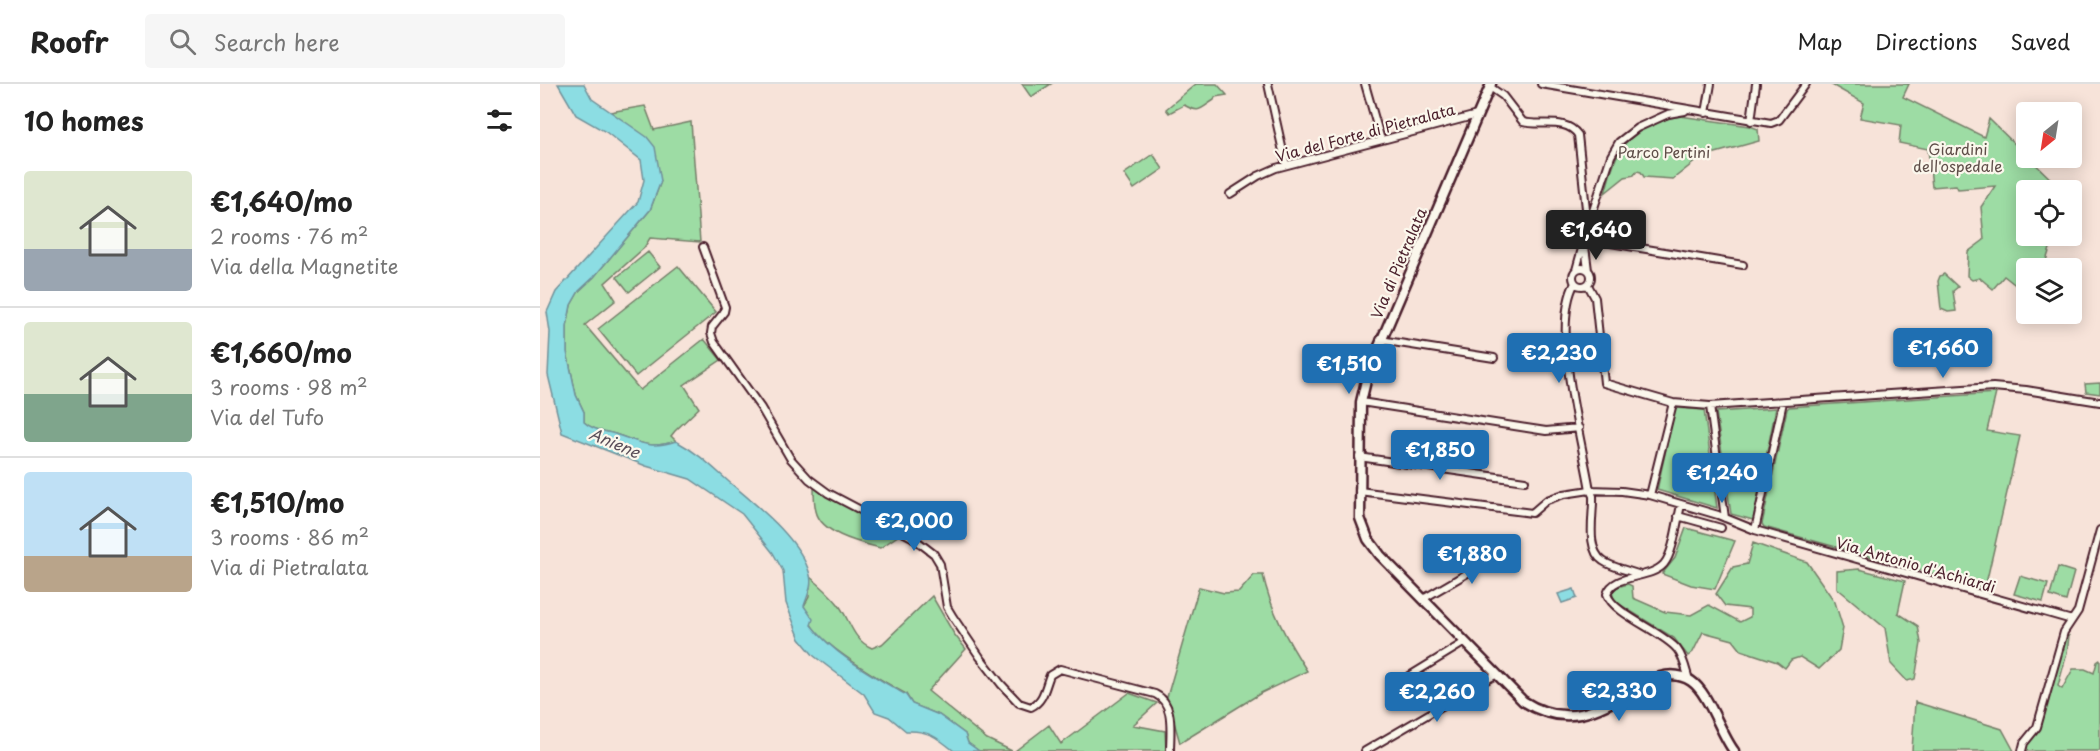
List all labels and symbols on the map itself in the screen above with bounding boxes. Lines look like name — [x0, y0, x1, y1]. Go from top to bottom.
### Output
street label: Via del Forte di Pietralata — [1272, 97, 1458, 167]
north arrow — [2016, 102, 2082, 168]
park label: Giardini dell'ospedale — [1913, 137, 2003, 177]
park label: Parco Pertini — [1618, 140, 1710, 163]
street label: Via di Pietralata — [1364, 203, 1432, 322]
pin: €1,640 — [1547, 210, 1645, 261]
pin: €1,660 — [1894, 328, 1992, 379]
pin: €2,230 — [1510, 333, 1608, 384]
pin: €1,510 — [1300, 344, 1398, 395]
water label: Aniene — [586, 421, 645, 464]
pin: €1,850 — [1391, 430, 1489, 481]
pin: €1,240 — [1673, 453, 1771, 504]
pin: €2,000 — [865, 501, 963, 552]
street label: Via Antonio d'Achiardi — [1833, 530, 1999, 598]
pin: €1,880 — [1423, 534, 1521, 585]
pin: €2,330 — [1570, 671, 1668, 722]
pin: €2,260 — [1388, 672, 1486, 723]

